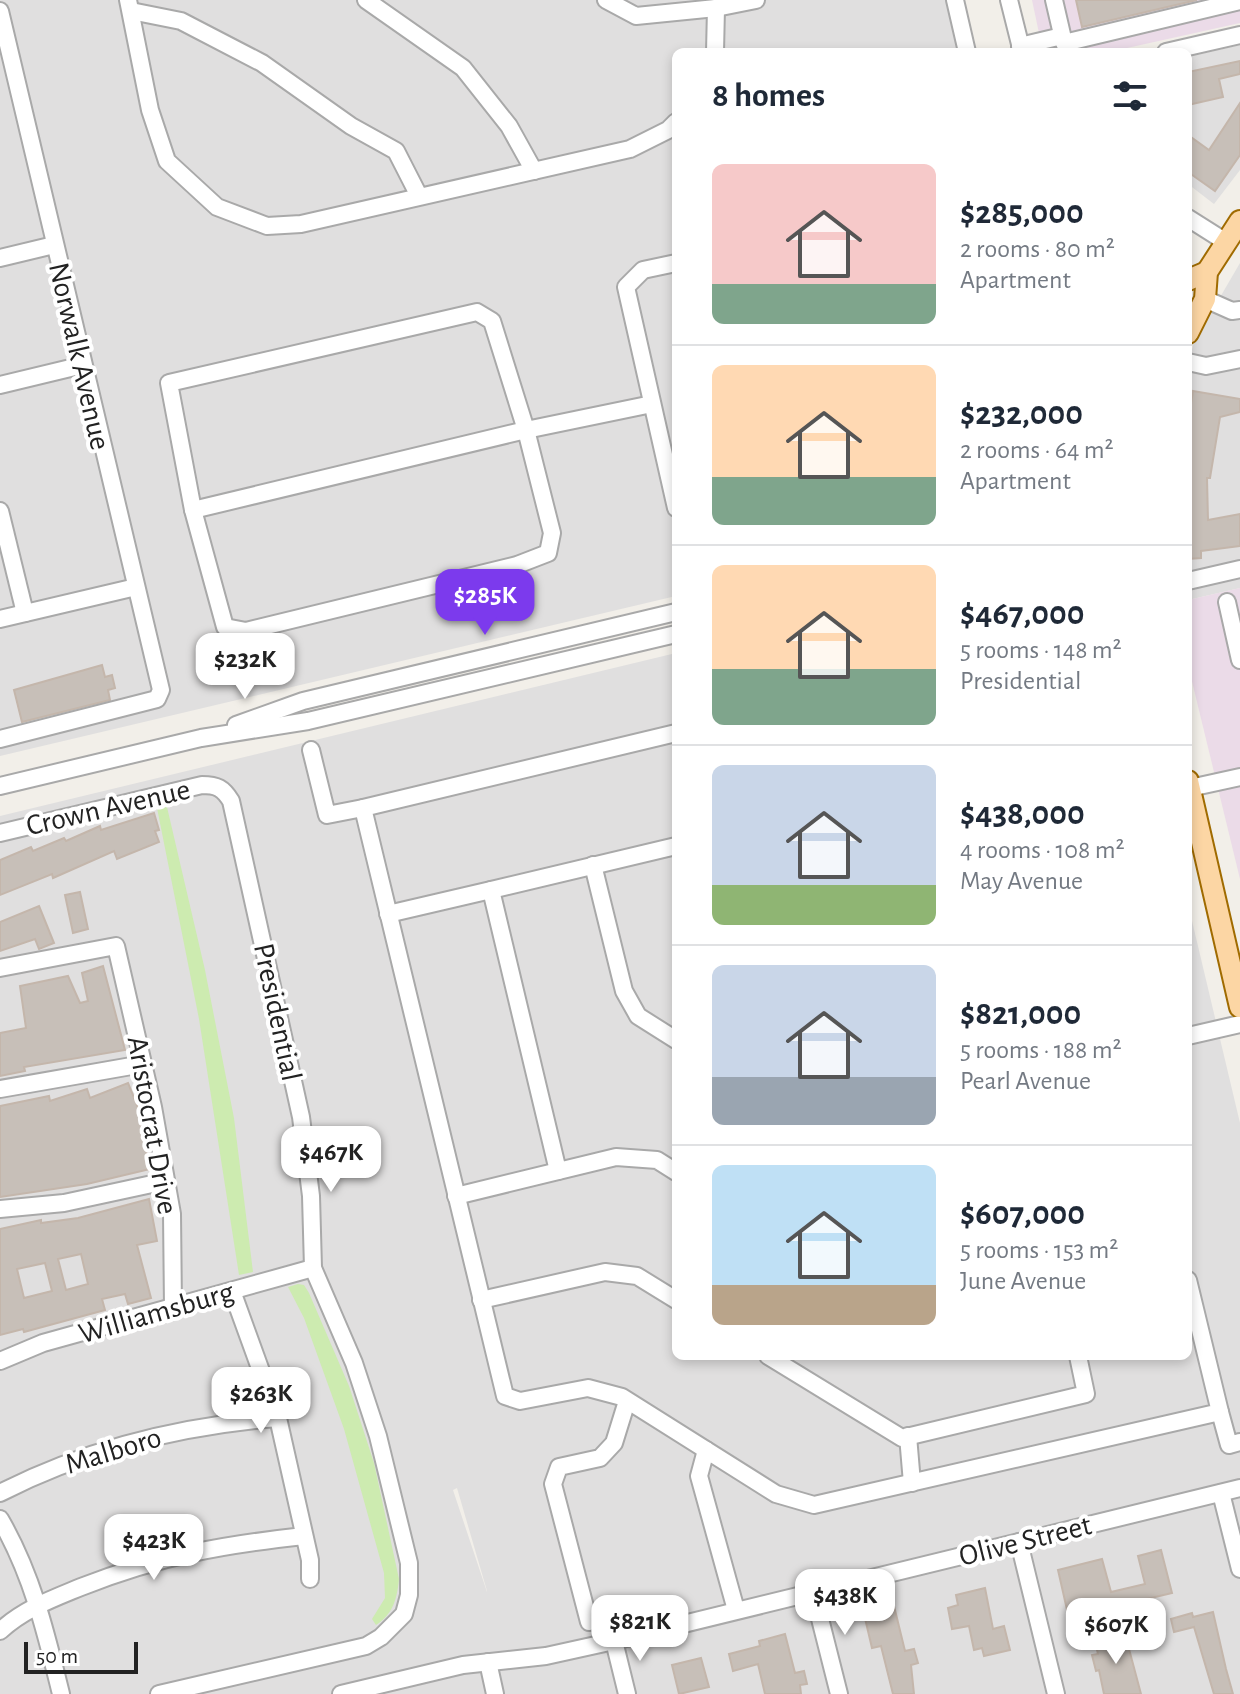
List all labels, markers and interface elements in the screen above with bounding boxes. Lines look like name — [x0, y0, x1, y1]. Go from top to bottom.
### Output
icon: filters — [1108, 74, 1152, 118]
text: 8 homes — [712, 79, 825, 113]
icon: home — [776, 196, 872, 292]
text: $285,000 — [960, 196, 1084, 230]
text: 2 rooms · 80 m² — [960, 236, 1115, 262]
street label: Norwalk Avenue — [43, 260, 115, 453]
text: Apartment — [960, 267, 1071, 293]
icon: home — [776, 397, 872, 493]
text: $232,000 — [960, 397, 1083, 431]
text: 2 rooms · 64 m² — [960, 437, 1114, 463]
text: Apartment — [960, 468, 1071, 494]
pin: $285K — [429, 569, 541, 637]
text: $285K — [453, 582, 517, 608]
icon: home — [776, 597, 872, 693]
text: $467,000 — [960, 597, 1084, 631]
pin: $232K — [189, 633, 301, 701]
text: 5 rooms · 148 m² — [960, 637, 1122, 663]
text: $232K — [214, 646, 276, 672]
text: Presidential — [960, 668, 1081, 694]
street label: Crown Avenue — [23, 775, 193, 841]
icon: home — [776, 797, 872, 893]
text: $438,000 — [960, 797, 1085, 831]
text: 4 rooms · 108 m² — [960, 837, 1125, 863]
text: May Avenue — [960, 868, 1083, 894]
street label: Presidential — [248, 941, 306, 1084]
icon: home — [776, 997, 872, 1093]
text: $821,000 — [960, 997, 1081, 1031]
street label: Aristocrat Drive — [122, 1034, 182, 1217]
text: 5 rooms · 188 m² — [960, 1037, 1122, 1063]
text: Pearl Avenue — [960, 1068, 1091, 1094]
pin: $467K — [275, 1126, 387, 1194]
text: $467K — [299, 1139, 363, 1165]
icon: home — [776, 1197, 872, 1293]
text: $607,000 — [960, 1197, 1085, 1231]
text: 5 rooms · 153 m² — [960, 1237, 1118, 1263]
text: June Avenue — [960, 1268, 1086, 1294]
street label: Williamsburg — [75, 1276, 237, 1349]
pin: $263K — [205, 1367, 317, 1435]
text: $263K — [230, 1380, 292, 1406]
street label: Malboro — [62, 1422, 165, 1480]
street label: Olive Street — [956, 1510, 1095, 1572]
pin: $423K — [98, 1514, 210, 1582]
text: $423K — [122, 1527, 186, 1553]
pin: $438K — [789, 1569, 901, 1637]
text: $438K — [813, 1582, 877, 1608]
pin: $821K — [584, 1595, 696, 1663]
pin: $607K — [1060, 1598, 1172, 1666]
text: $821K — [609, 1608, 671, 1634]
text: $607K — [1084, 1611, 1148, 1637]
scale bar — [24, 1638, 138, 1674]
text: 50 m — [36, 1645, 78, 1667]

